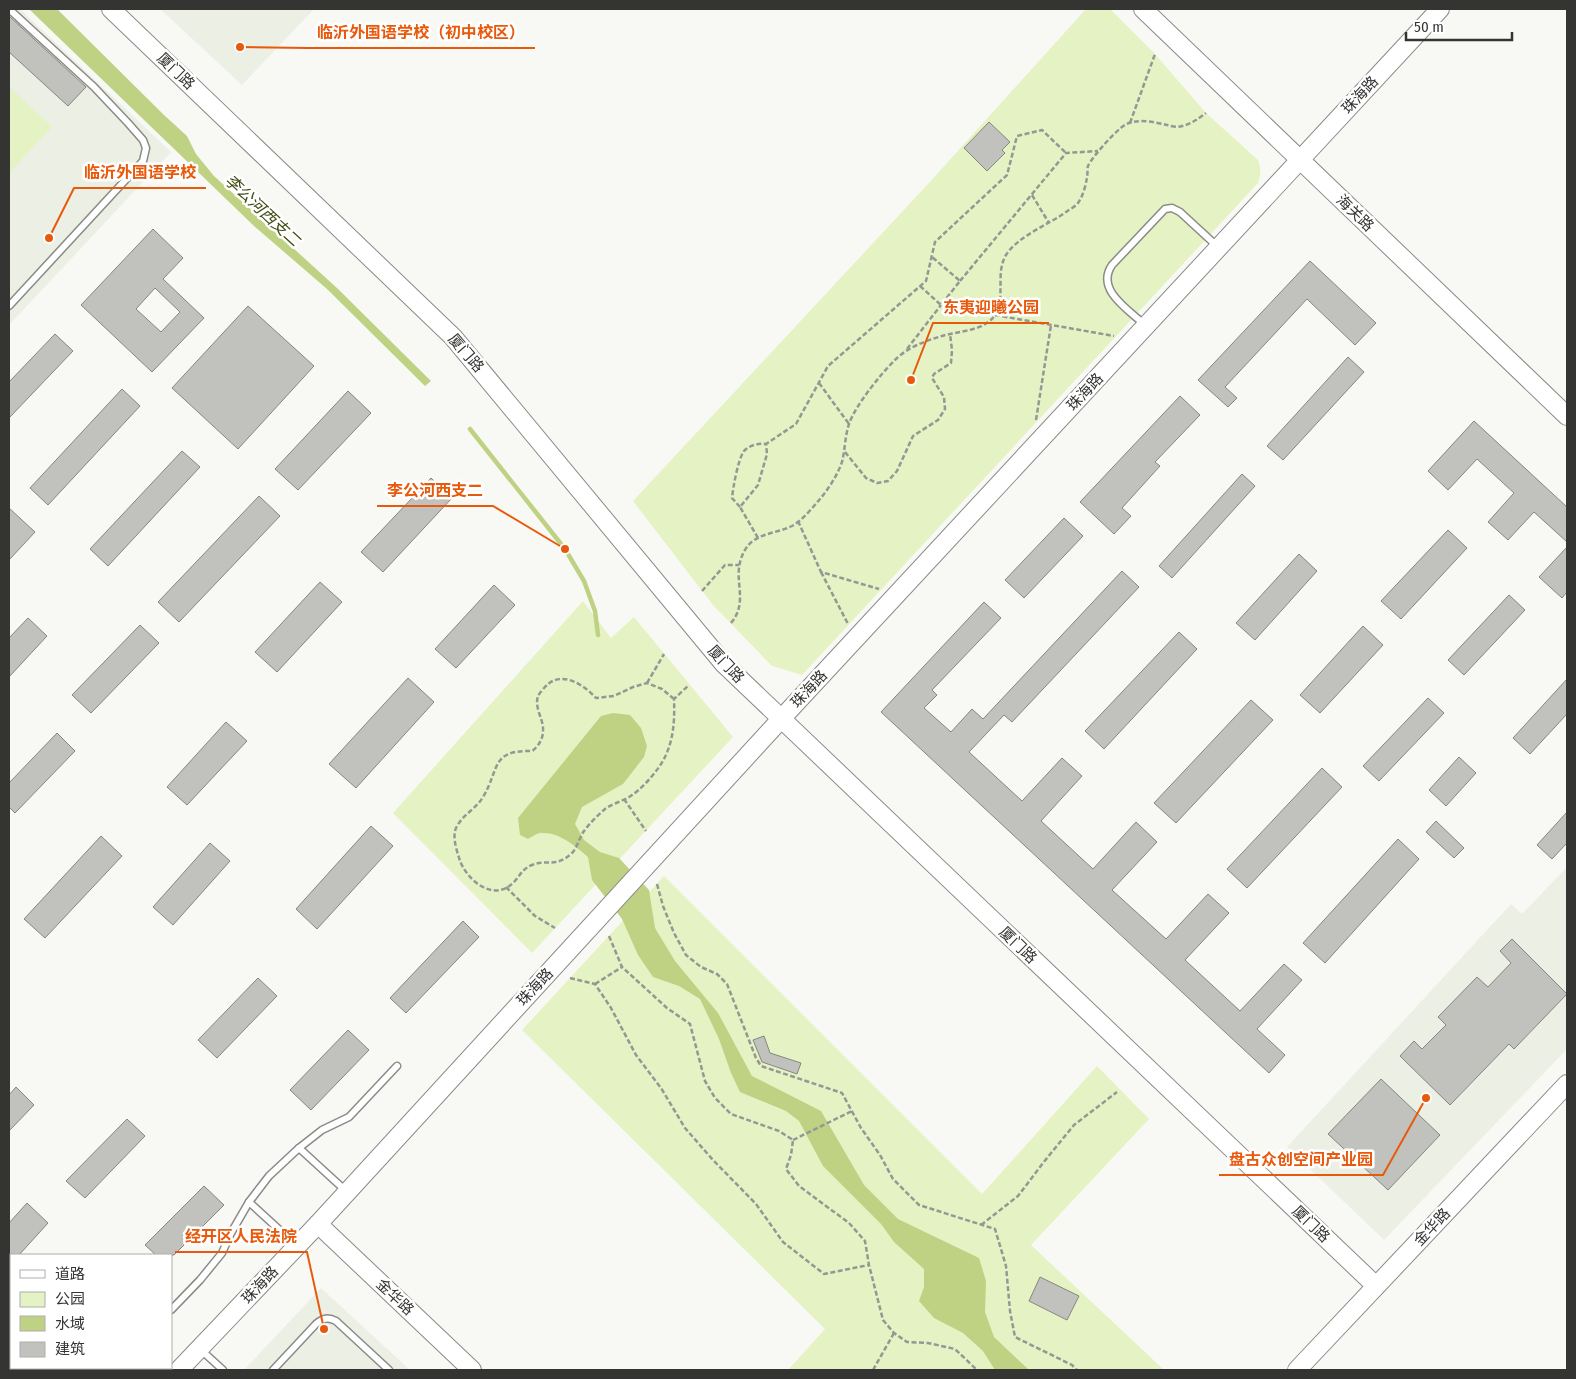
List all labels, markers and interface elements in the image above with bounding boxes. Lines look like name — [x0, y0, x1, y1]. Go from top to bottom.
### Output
scale bar — [1406, 10, 1512, 42]
callout: 临沂外国语学校（初中校区） — [307, 17, 535, 48]
text: 50 m — [1414, 18, 1444, 36]
text: 临沂外国语学校（初中校区） — [317, 23, 525, 42]
street label: 厦门路 — [154, 49, 198, 93]
street label: 珠海路 — [1338, 72, 1382, 118]
callout: 临沂外国语学校 — [74, 157, 206, 188]
text: 临沂外国语学校 — [84, 163, 197, 182]
water label: 李公河西支二 — [221, 171, 305, 251]
street label: 海关路 — [1333, 191, 1377, 235]
callout: 东夷迎曦公园 — [933, 292, 1049, 323]
text: 东夷迎曦公园 — [943, 298, 1039, 317]
street label: 厦门路 — [444, 330, 488, 376]
street label: 珠海路 — [1063, 369, 1107, 415]
callout: 李公河西支二 — [377, 475, 493, 506]
text: 李公河西支二 — [387, 481, 483, 500]
street label: 厦门路 — [704, 641, 748, 687]
street label: 珠海路 — [787, 666, 831, 712]
street label: 厦门路 — [996, 923, 1040, 967]
street label: 珠海路 — [513, 964, 557, 1010]
callout: 盘古众创空间产业园 — [1219, 1144, 1383, 1175]
text: 盘古众创空间产业园 — [1229, 1150, 1373, 1169]
street label: 厦门路 — [1289, 1202, 1333, 1246]
street label: 金华路 — [1410, 1204, 1454, 1250]
callout: 经开区人民法院 — [175, 1221, 307, 1252]
text: 经开区人民法院 — [185, 1227, 297, 1246]
legend — [10, 1254, 172, 1369]
street label: 珠海路 — [238, 1262, 282, 1308]
text: 道路 — [55, 1265, 85, 1283]
street label: 金华路 — [372, 1275, 418, 1319]
text: 公园 — [55, 1290, 85, 1308]
text: 水域 — [55, 1315, 85, 1333]
text: 建筑 — [55, 1340, 85, 1358]

